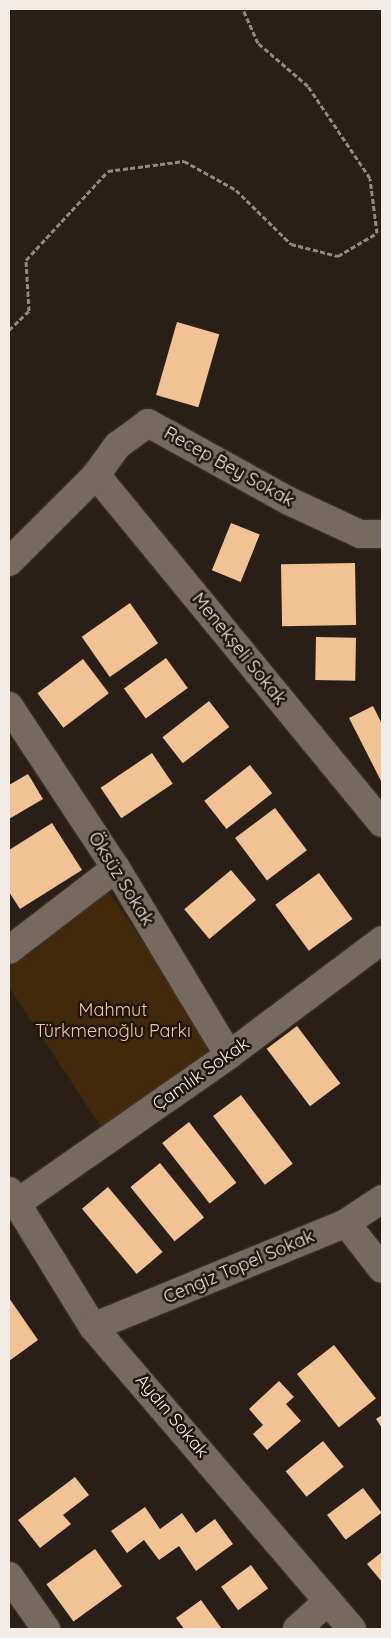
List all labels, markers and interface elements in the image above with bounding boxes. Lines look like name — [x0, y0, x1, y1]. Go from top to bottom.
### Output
street label: Recep Bey Sokak — [160, 422, 298, 512]
street label: Menekşeli Sokak — [187, 589, 291, 709]
street label: Öksüz Sokak — [84, 828, 158, 930]
park label: Mahmut Türkmenoğlu Parkı — [35, 1000, 191, 1042]
street label: Çamlık Sokak — [149, 1033, 253, 1115]
street label: Cengiz Topel Sokak — [160, 1225, 318, 1309]
street label: Aydın Sokak — [131, 1370, 213, 1462]

